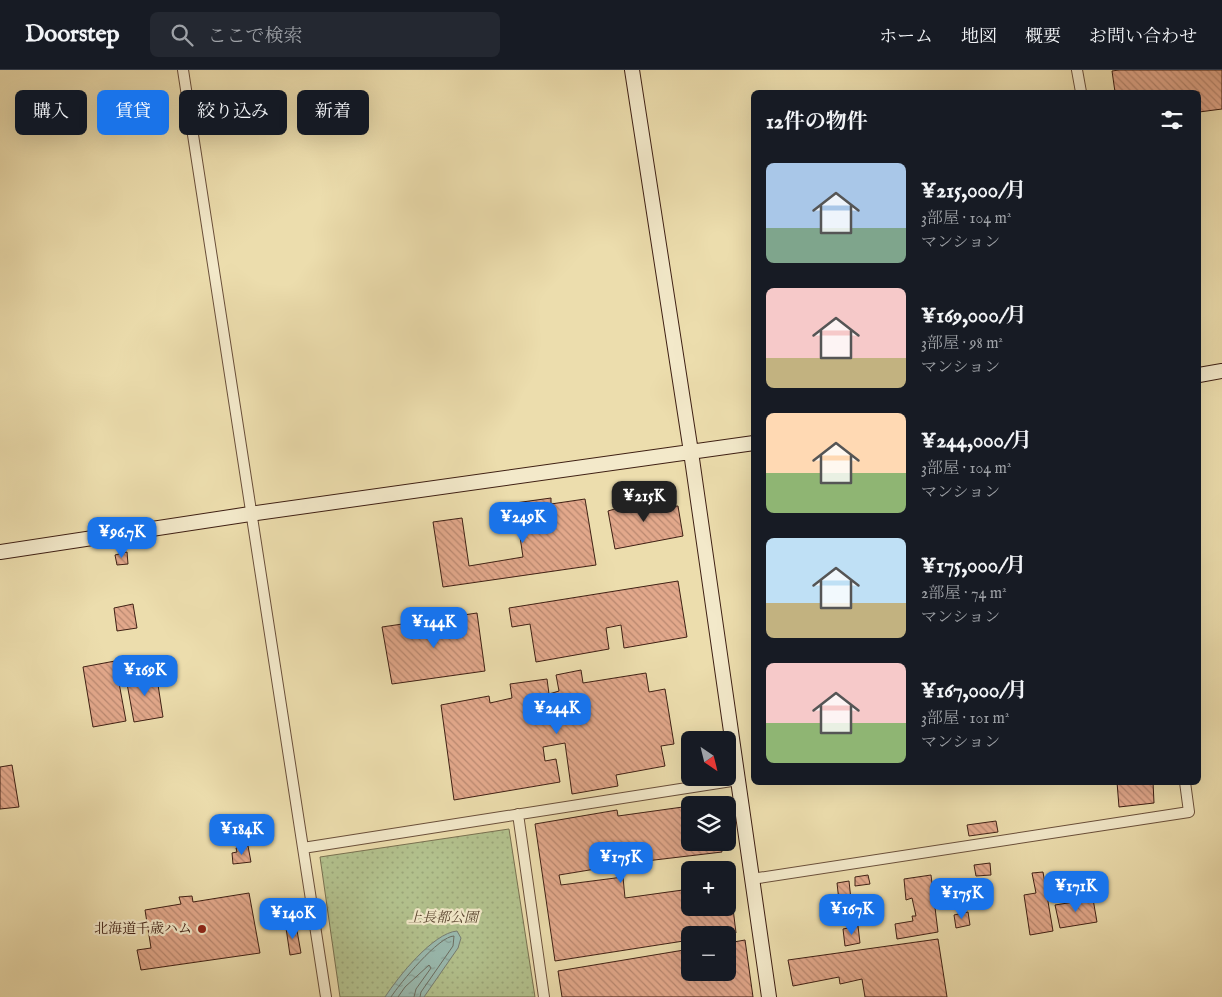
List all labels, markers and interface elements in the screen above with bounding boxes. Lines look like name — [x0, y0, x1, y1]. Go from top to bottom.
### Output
search box — [150, 12, 500, 57]
text: Doorstep — [25, 19, 120, 50]
icon: search — [168, 21, 196, 49]
text: ここで検索 — [208, 25, 303, 49]
text: ホーム — [879, 26, 933, 49]
text: 地図 — [961, 26, 997, 49]
text: 概要 — [1025, 26, 1061, 49]
text: お問い合わせ — [1089, 26, 1197, 49]
chip: 購入 — [15, 90, 87, 135]
chip: 賃貸 — [97, 90, 169, 135]
chip: 絞り込み — [179, 90, 287, 135]
chip: 新着 — [297, 90, 369, 135]
icon: filters — [1158, 106, 1186, 134]
text: 12件の物件 — [766, 109, 868, 136]
text: ¥215,000/月 — [921, 178, 1026, 205]
icon: home — [806, 183, 866, 243]
text: 3部屋 · 104 m² — [921, 209, 1011, 229]
text: マンション — [921, 233, 1000, 253]
text: ¥169,000/月 — [921, 303, 1027, 330]
icon: home — [806, 308, 866, 368]
text: 3部屋 · 98 m² — [921, 334, 1003, 354]
text: マンション — [921, 358, 1000, 378]
text: ¥244,000/月 — [921, 428, 1032, 455]
icon: home — [806, 433, 866, 493]
text: 3部屋 · 104 m² — [921, 459, 1011, 479]
pin: ¥215K — [609, 480, 679, 523]
text: マンション — [921, 483, 1000, 503]
text: ¥215K — [623, 487, 665, 507]
pin: ¥249K — [488, 502, 558, 544]
text: ¥249K — [500, 508, 546, 528]
pin: ¥96.7K — [81, 516, 163, 559]
text: ¥96.7K — [98, 523, 146, 543]
text: ¥175,000/月 — [921, 553, 1026, 580]
icon: home — [806, 558, 866, 618]
text: 2部屋 · 74 m² — [921, 584, 1007, 604]
pin: ¥144K — [399, 606, 469, 649]
text: マンション — [921, 608, 1000, 628]
text: ¥144K — [412, 613, 456, 633]
pin: ¥169K — [110, 654, 180, 697]
text: ¥169K — [124, 661, 166, 681]
text: ¥167,000/月 — [921, 678, 1028, 705]
icon: home — [806, 683, 866, 743]
pin: ¥244K — [522, 692, 592, 735]
text: ¥244K — [534, 699, 580, 719]
text: 3部屋 · 101 m² — [921, 709, 1009, 729]
north arrow — [681, 731, 736, 786]
map controls — [681, 731, 736, 981]
text: マンション — [921, 733, 1000, 753]
button: layers — [681, 796, 736, 851]
pin: ¥184K — [207, 814, 277, 856]
text: ¥184K — [220, 820, 264, 840]
pin: ¥175K — [586, 842, 656, 884]
text: ¥175K — [600, 848, 642, 868]
button: + — [681, 861, 736, 916]
pin: ¥171K — [1041, 870, 1111, 913]
text: ¥171K — [1055, 877, 1097, 897]
pin: ¥175K — [927, 878, 997, 920]
text: ¥175K — [941, 884, 983, 904]
pin: ¥167K — [817, 894, 887, 936]
pin: ¥140K — [258, 898, 328, 940]
text: ¥167K — [830, 900, 874, 920]
text: ¥140K — [271, 904, 315, 924]
park label: 上長都公園 — [408, 909, 480, 927]
place label: 北海道千歳ハム — [94, 920, 192, 938]
marker: 北海道千歳ハム — [196, 923, 208, 935]
button: − — [681, 926, 736, 981]

